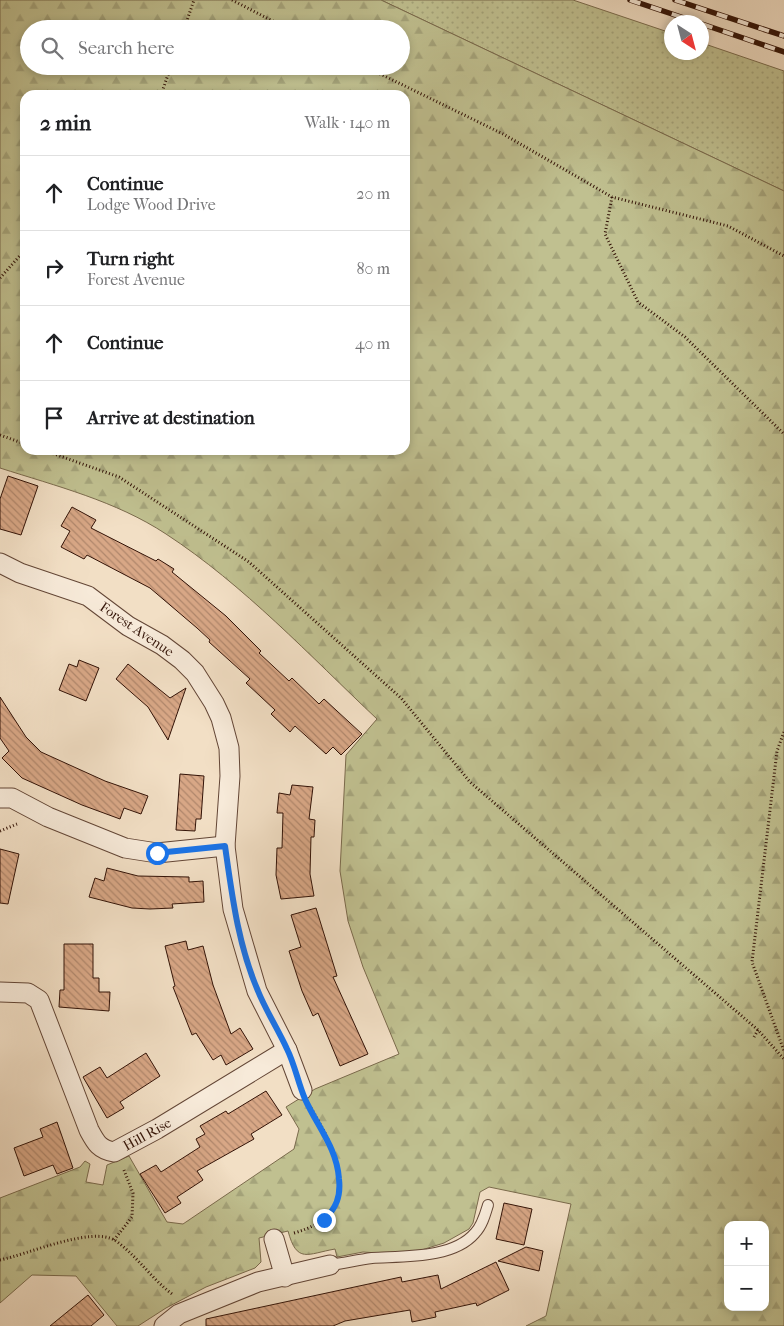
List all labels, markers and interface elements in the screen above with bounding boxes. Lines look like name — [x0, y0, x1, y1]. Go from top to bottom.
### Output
north arrow — [664, 15, 709, 60]
search box — [20, 20, 410, 75]
icon: search — [38, 34, 66, 62]
text: Search here — [78, 37, 174, 59]
text: 2 min — [40, 111, 91, 135]
text: Walk · 140 m — [305, 113, 390, 132]
text: Continue — [87, 173, 163, 195]
icon: ahead — [40, 179, 68, 207]
text: 20 m — [356, 184, 390, 203]
text: Lodge Wood Drive — [87, 195, 216, 214]
text: Turn right — [87, 248, 174, 270]
icon: right — [40, 254, 68, 282]
text: 80 m — [356, 259, 390, 278]
text: Forest Avenue — [87, 270, 185, 289]
icon: ahead — [40, 329, 68, 357]
text: Continue — [87, 332, 163, 354]
text: 40 m — [355, 334, 390, 353]
icon: arrive — [40, 404, 68, 432]
text: Arrive at destination — [87, 407, 255, 429]
street label: Forest Avenue — [96, 598, 177, 660]
route start — [146, 842, 169, 865]
street label: Hill Rise — [120, 1114, 174, 1155]
route end — [313, 1209, 336, 1232]
map controls — [724, 1221, 769, 1311]
button: + — [724, 1221, 769, 1266]
button: − — [724, 1266, 769, 1311]

